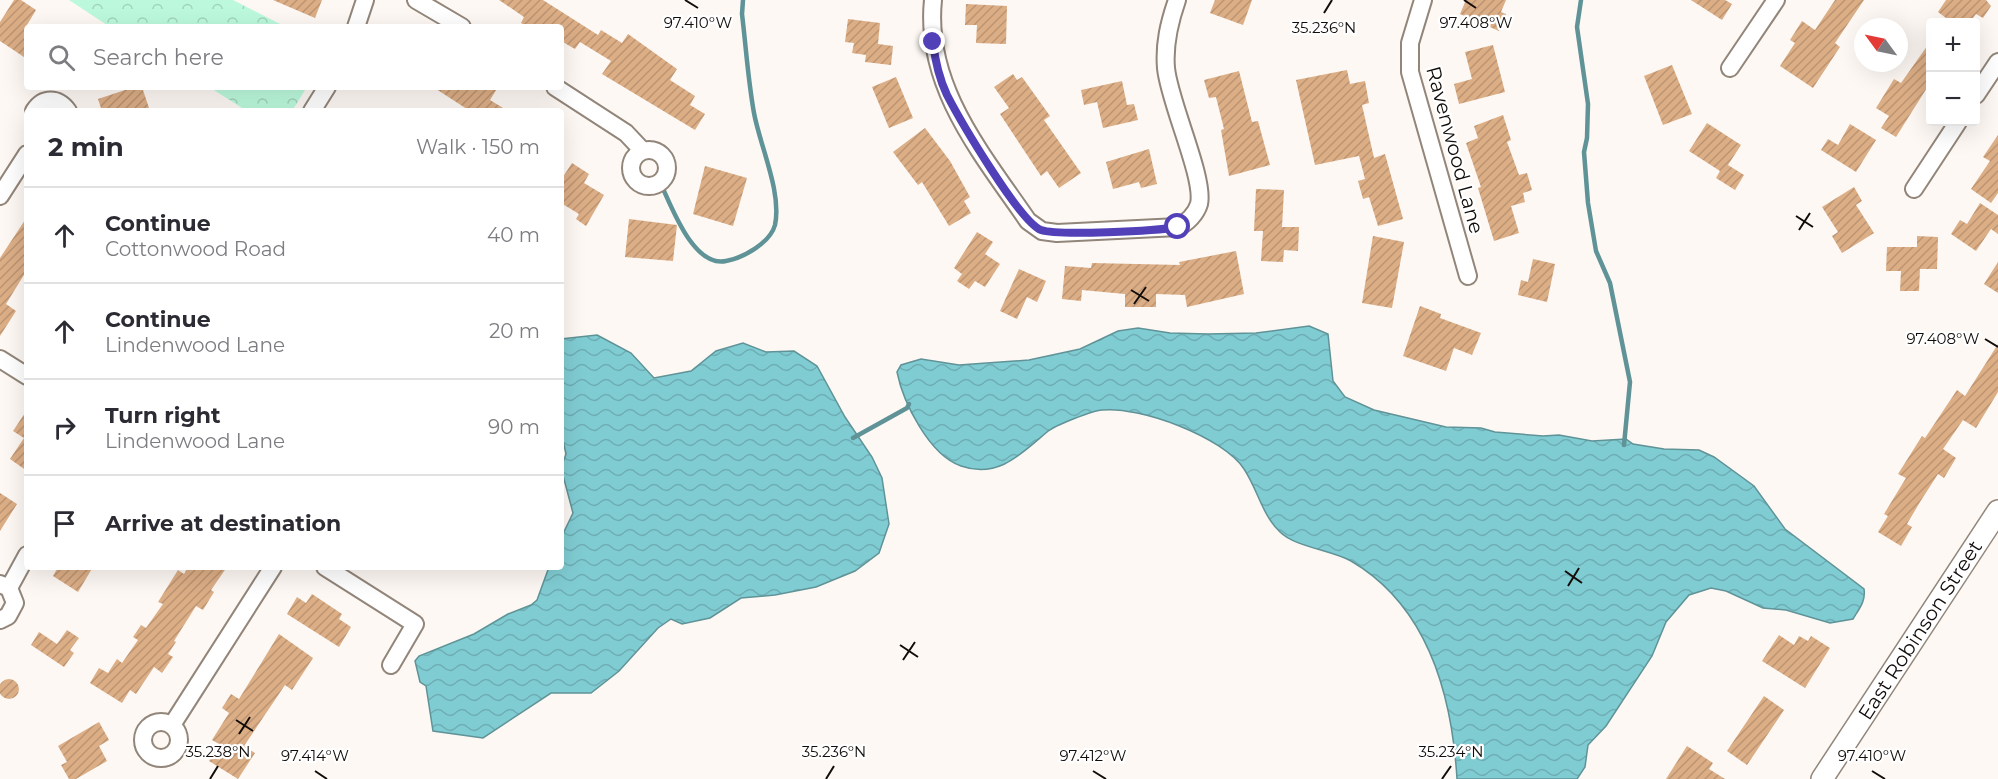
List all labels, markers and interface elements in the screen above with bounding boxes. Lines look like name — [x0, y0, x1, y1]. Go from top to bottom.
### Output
text: 97.410°W — [664, 13, 733, 32]
text: 97.408°W — [1440, 13, 1513, 32]
text: 35.236°N — [1292, 18, 1356, 37]
north arrow — [1854, 18, 1908, 72]
map controls — [1926, 18, 1980, 126]
button: + — [1926, 18, 1980, 72]
search box — [24, 24, 564, 90]
route end — [919, 28, 945, 54]
icon: search — [45, 41, 78, 74]
text: Search here — [93, 44, 224, 71]
street label: Ravenwood Lane — [1421, 64, 1489, 236]
button: − — [1926, 72, 1980, 126]
text: 2 min — [48, 131, 124, 163]
text: Walk · 150 m — [416, 135, 540, 159]
text: Continue — [105, 210, 211, 237]
route start — [1164, 213, 1190, 239]
icon: ahead — [48, 219, 81, 252]
text: 40 m — [487, 223, 540, 247]
text: Cottonwood Road — [105, 237, 286, 261]
text: Continue — [105, 306, 211, 333]
icon: ahead — [48, 315, 81, 348]
text: 20 m — [489, 319, 540, 343]
text: 97.408°W — [1907, 329, 1980, 348]
text: Lindenwood Lane — [105, 333, 285, 357]
text: Turn right — [105, 402, 220, 429]
icon: right — [48, 411, 81, 444]
text: 90 m — [488, 415, 540, 439]
text: Lindenwood Lane — [105, 429, 285, 453]
icon: arrive — [48, 507, 81, 540]
text: Arrive at destination — [105, 510, 341, 537]
street label: East Robinson Street — [1853, 536, 1987, 724]
text: 35.238°N — [185, 742, 251, 761]
text: 35.236°N — [802, 742, 866, 761]
text: 35.234°N — [1418, 742, 1484, 761]
text: 97.414°W — [281, 746, 349, 765]
text: 97.412°W — [1060, 746, 1127, 765]
text: 97.410°W — [1838, 746, 1907, 765]

